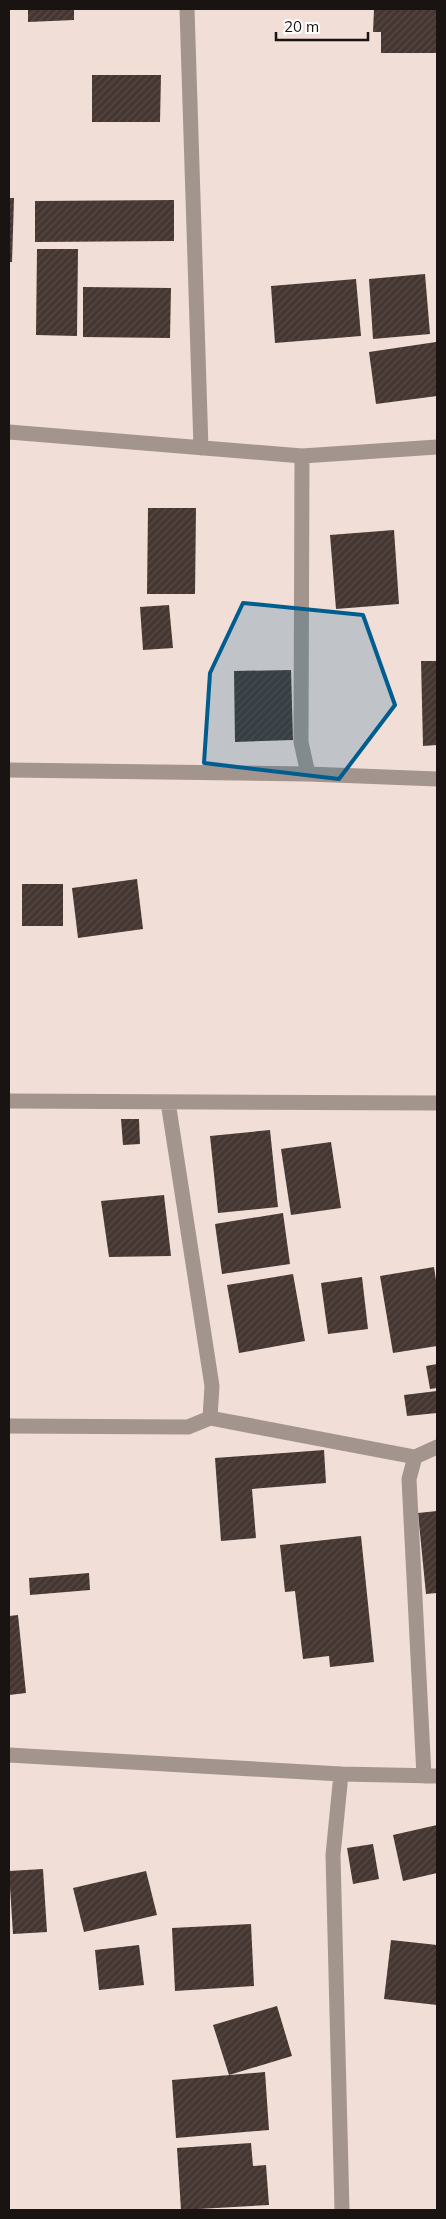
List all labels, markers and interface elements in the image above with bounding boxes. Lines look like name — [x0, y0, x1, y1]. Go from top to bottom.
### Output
scale bar — [276, 10, 368, 42]
text: 20 m — [284, 17, 319, 36]

